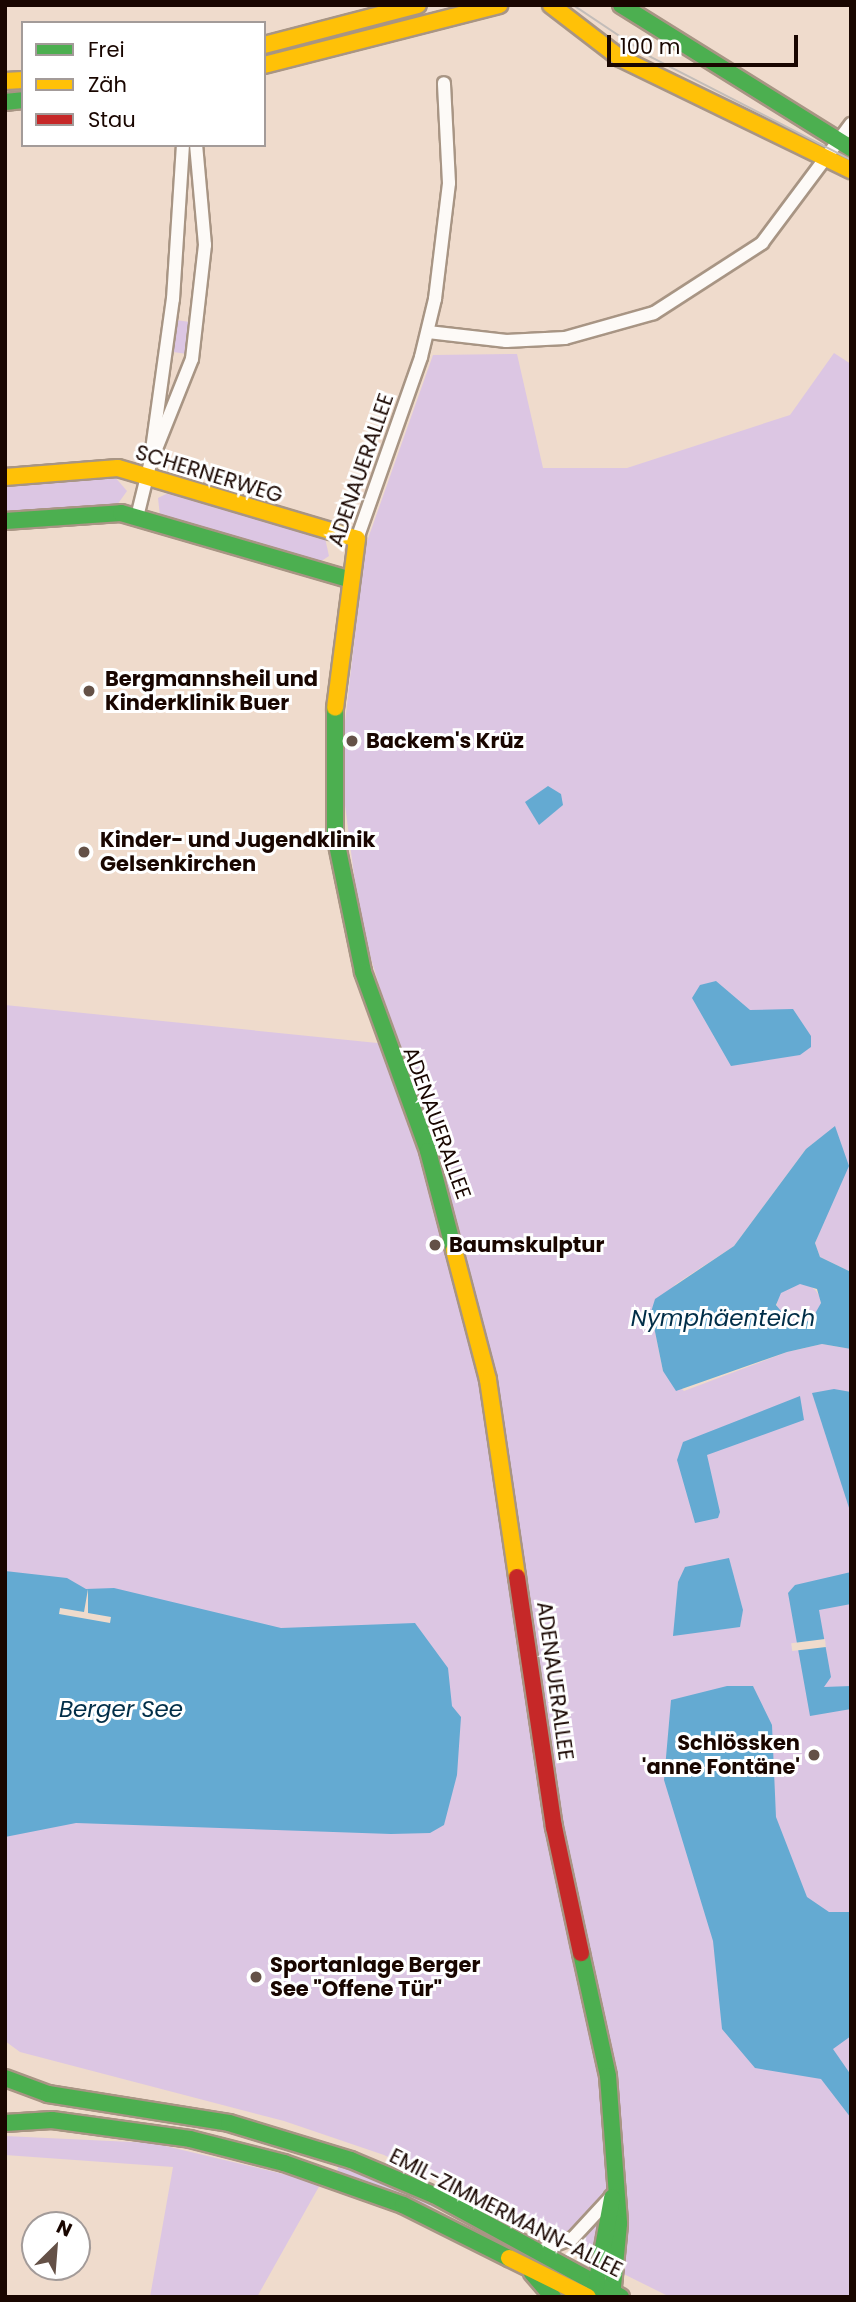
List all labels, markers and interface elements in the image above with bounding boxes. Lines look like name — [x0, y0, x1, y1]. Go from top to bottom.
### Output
legend — [21, 21, 266, 147]
scale bar — [611, 21, 802, 65]
text: 100 m — [620, 32, 680, 61]
text: Frei — [88, 35, 125, 64]
text: Zäh — [88, 70, 127, 99]
text: Stau — [88, 105, 136, 134]
street label: ADENAUERALLEE — [323, 390, 399, 550]
street label: SCHERNERWEG — [132, 440, 286, 508]
place label: Bergmannsheil und Kinderklinik Buer — [105, 666, 318, 716]
marker: Bergmannsheil und Kinderklinik Buer — [79, 681, 99, 701]
place label: Backem's Krüz — [366, 728, 524, 754]
marker: Backem's Krüz — [344, 733, 360, 749]
place label: Kinder- und Jugendklinik Gelsenkirchen — [100, 827, 375, 877]
marker: Kinder- und Jugendklinik Gelsenkirchen — [74, 842, 94, 862]
street label: ADENAUERALLEE — [398, 1043, 476, 1203]
place label: Baumskulptur — [449, 1232, 604, 1258]
marker: Baumskulptur — [427, 1237, 443, 1253]
water label: Nymphäenteich — [631, 1304, 815, 1332]
street label: ADENAUERALLEE — [531, 1600, 579, 1762]
water label: Berger See — [59, 1695, 183, 1723]
place label: Schlössken 'anne Fontäne' — [642, 1730, 800, 1780]
marker: Schlössken 'anne Fontäne' — [806, 1747, 822, 1763]
place label: Sportanlage Berger See "Offene Tür" — [270, 1952, 481, 2002]
marker: Sportanlage Berger See "Offene Tür" — [248, 1969, 264, 1985]
street label: EMIL-ZIMMERMANN-ALLEE — [385, 2143, 627, 2283]
north arrow — [21, 2211, 91, 2281]
text: N — [52, 2213, 76, 2244]

